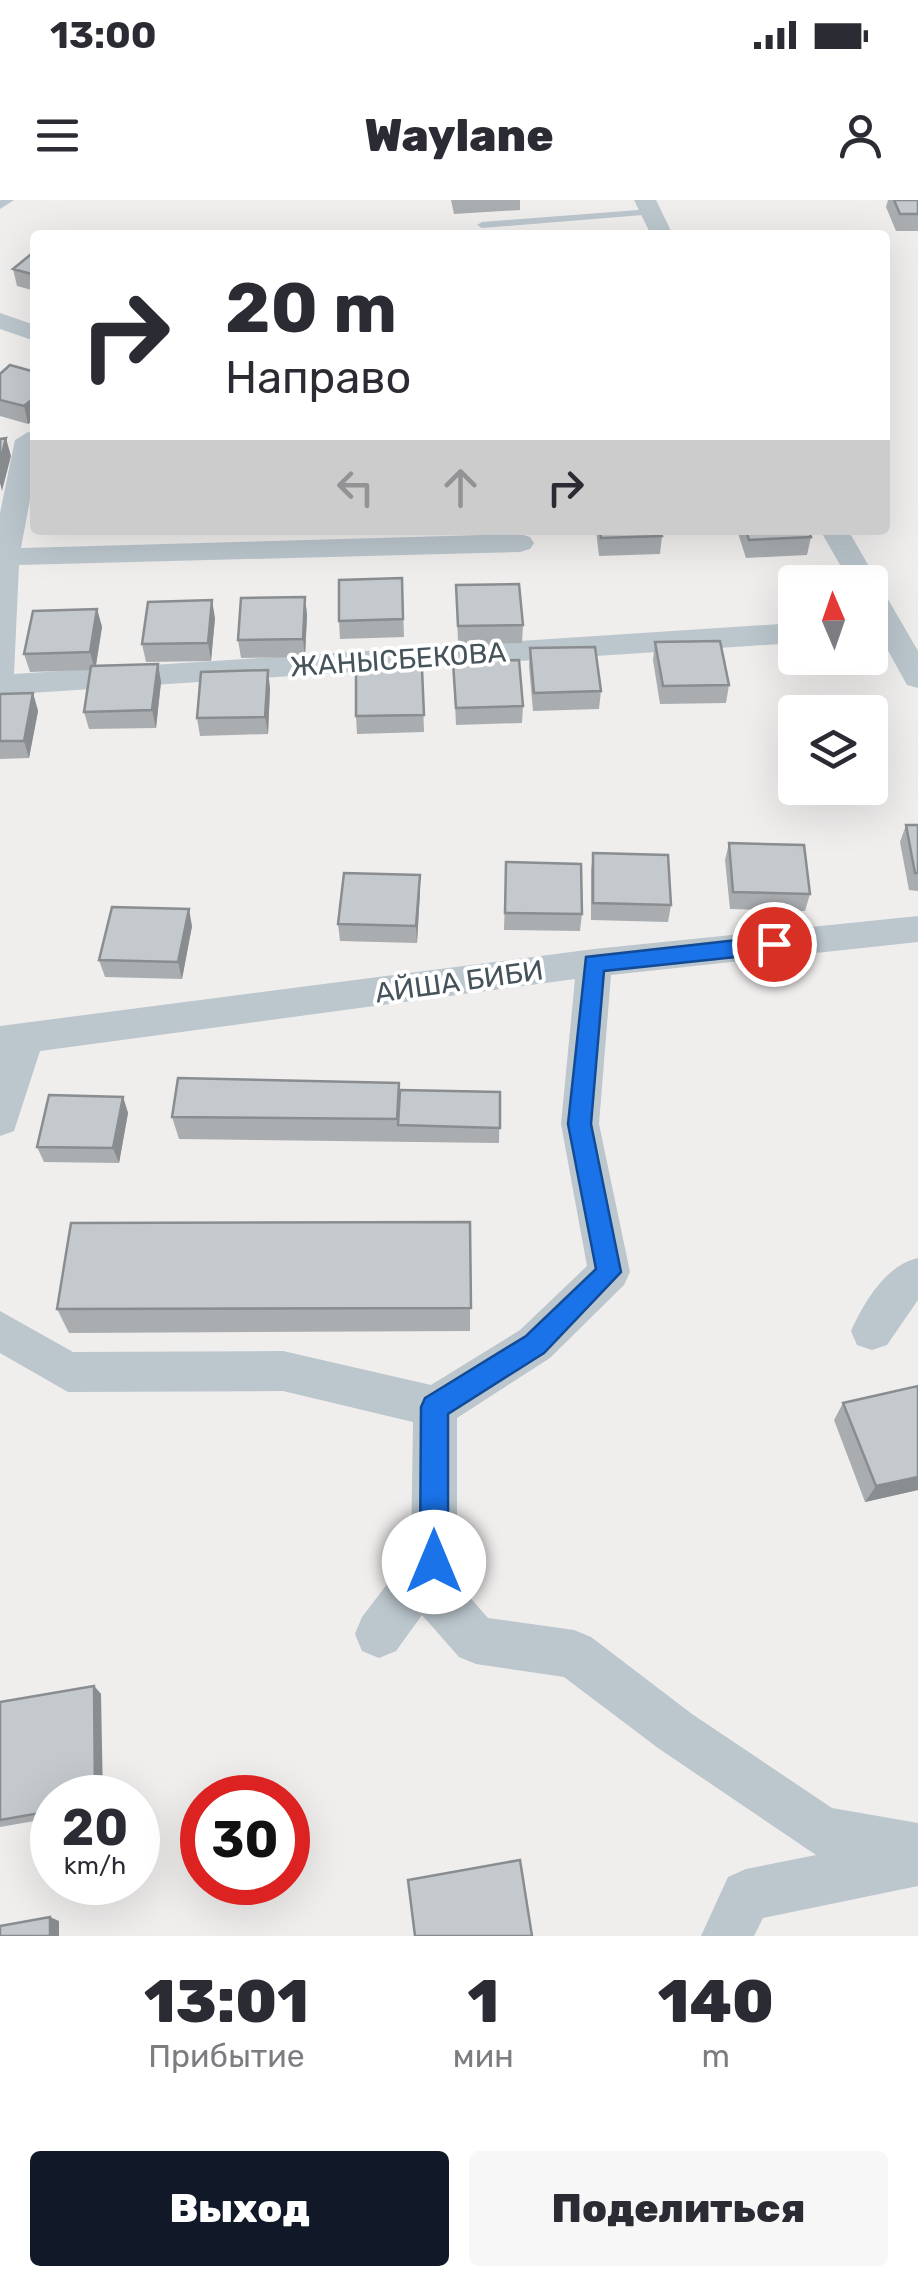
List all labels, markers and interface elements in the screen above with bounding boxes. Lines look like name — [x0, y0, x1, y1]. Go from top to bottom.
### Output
text: 13:00 — [50, 12, 157, 58]
icon: menu — [30, 108, 85, 163]
icon: person — [833, 108, 888, 163]
text: Waylane — [364, 109, 554, 162]
text: 20 m — [225, 267, 397, 350]
icon: right — [60, 270, 190, 400]
text: Направо — [225, 351, 411, 404]
icon: left — [328, 460, 383, 515]
icon: ahead — [433, 460, 488, 515]
icon: right — [538, 460, 593, 515]
north arrow — [778, 565, 888, 675]
map controls — [778, 565, 888, 805]
street label: ЖАНЫСБЕКОВА — [289, 635, 507, 684]
button: layers — [778, 695, 888, 805]
pin — [732, 902, 817, 987]
icon: arrive — [747, 917, 802, 972]
street label: АЙША БИБИ — [373, 953, 545, 1010]
position arrow — [382, 1510, 486, 1614]
speed limit sign: 30 — [180, 1775, 310, 1905]
text: 20 — [62, 1798, 128, 1858]
text: km/h — [64, 1851, 126, 1880]
text: 13:01 — [144, 1966, 309, 2037]
text: 1 — [467, 1966, 499, 2037]
text: 140 — [658, 1966, 774, 2037]
text: Прибытие — [148, 2037, 305, 2075]
text: мин — [453, 2037, 514, 2075]
text: m — [702, 2037, 730, 2075]
button: Выход — [30, 2151, 449, 2266]
button: Поделиться — [469, 2151, 888, 2266]

